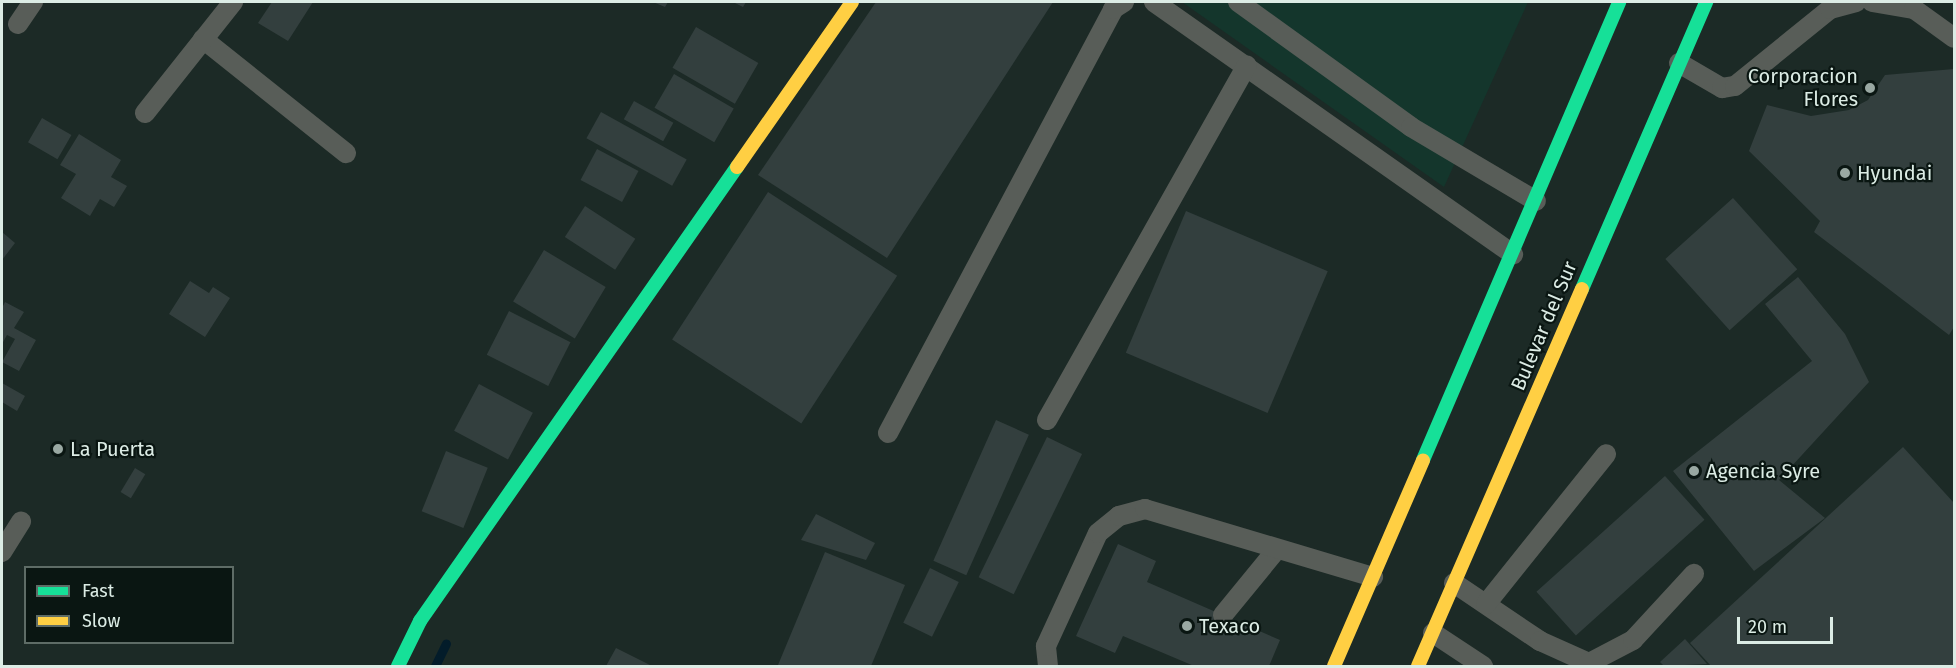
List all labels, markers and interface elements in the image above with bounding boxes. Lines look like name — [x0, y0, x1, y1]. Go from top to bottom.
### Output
place label: Corporacion Flores — [1748, 64, 1858, 111]
marker: Corporacion Flores — [1863, 81, 1877, 95]
place label: Hyundai — [1857, 161, 1932, 185]
marker: Hyundai — [1838, 166, 1852, 180]
street label: Bulevar del Sur — [1506, 258, 1582, 394]
place label: La Puerta — [70, 437, 155, 461]
marker: La Puerta — [51, 442, 65, 456]
place label: Agencia Syre — [1706, 459, 1820, 483]
marker: Agencia Syre — [1687, 464, 1701, 478]
legend — [24, 566, 234, 644]
text: Fast — [82, 580, 114, 602]
scale bar — [1740, 605, 1836, 643]
text: Slow — [82, 610, 120, 632]
place label: Texaco — [1199, 614, 1260, 638]
text: 20 m — [1748, 616, 1787, 638]
marker: Texaco — [1180, 619, 1194, 633]

